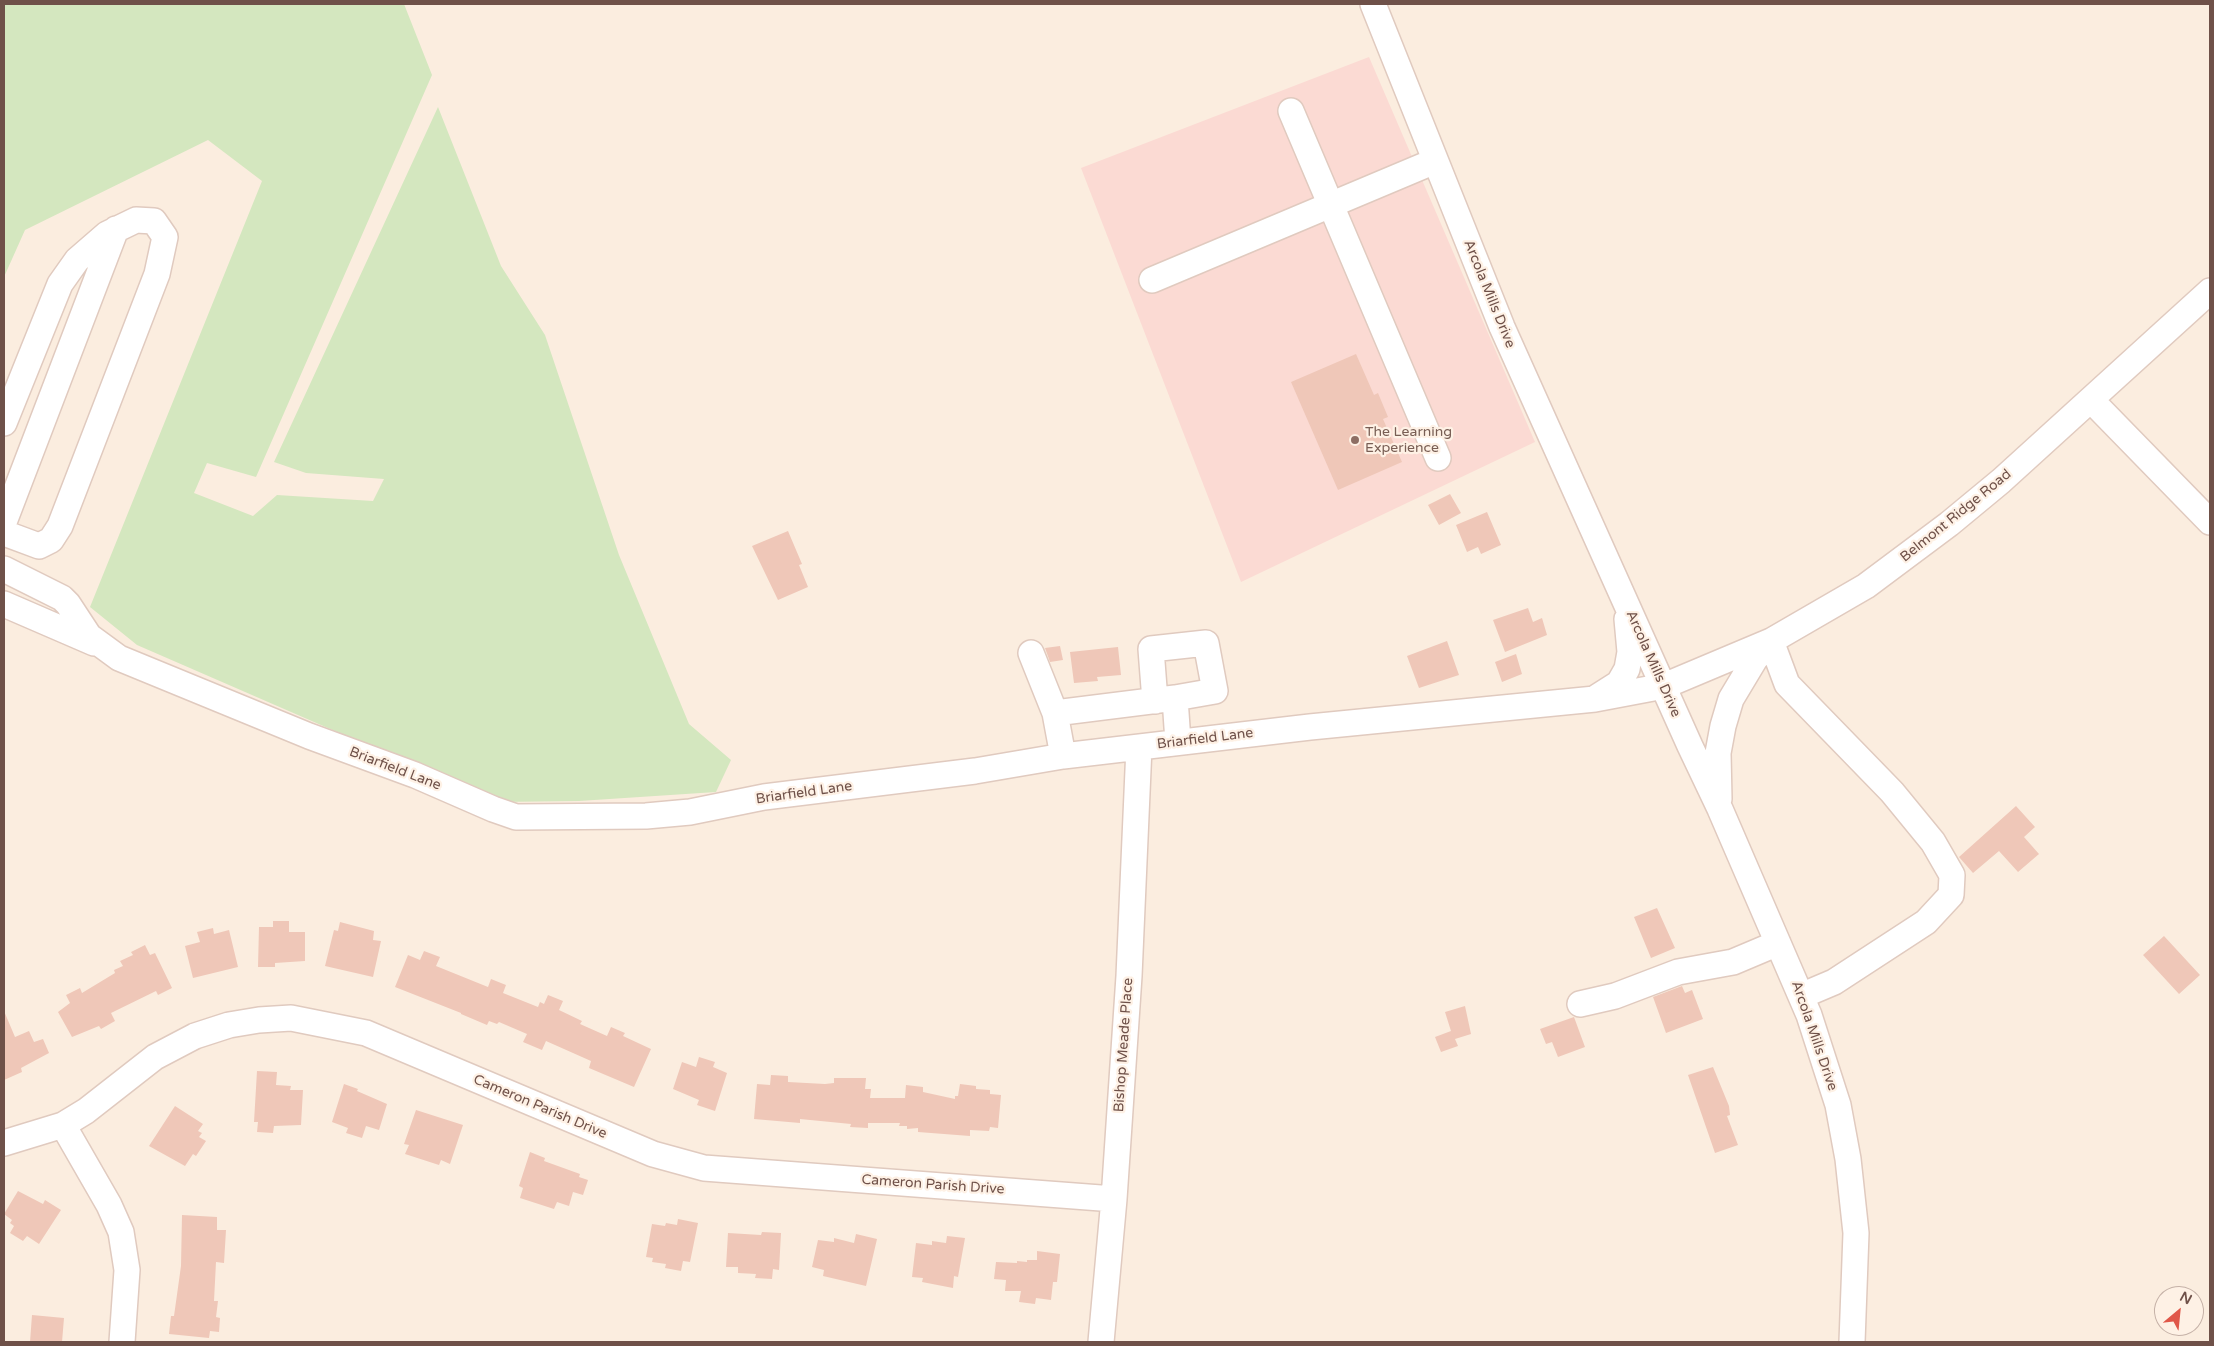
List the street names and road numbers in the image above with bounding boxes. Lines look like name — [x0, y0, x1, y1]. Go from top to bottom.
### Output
street label: Arcola Mills Drive — [1460, 237, 1518, 351]
street label: Belmont Ridge Road — [1897, 466, 2015, 566]
street label: Arcola Mills Drive — [1622, 608, 1684, 720]
street label: Briarfield Lane — [1156, 725, 1254, 753]
street label: Briarfield Lane — [347, 744, 443, 794]
street label: Briarfield Lane — [755, 778, 853, 808]
street label: Bishop Meade Place — [1111, 977, 1137, 1113]
street label: Arcola Mills Drive — [1787, 979, 1841, 1093]
street label: Cameron Parish Drive — [471, 1071, 609, 1143]
street label: Cameron Parish Drive — [861, 1172, 1005, 1198]

